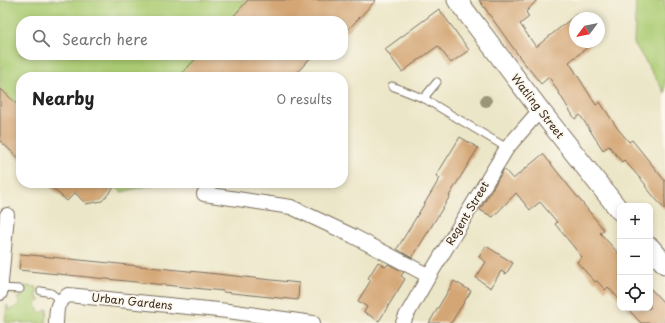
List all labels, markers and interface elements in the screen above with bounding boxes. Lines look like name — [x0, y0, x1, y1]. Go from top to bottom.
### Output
north arrow — [569, 12, 605, 48]
search box — [16, 16, 348, 60]
icon: search — [30, 27, 52, 49]
text: Search here — [62, 27, 148, 50]
street label: Watling Street — [507, 70, 569, 142]
text: Nearby — [32, 85, 94, 111]
text: 0 results — [277, 89, 332, 108]
street label: Regent Street — [441, 177, 493, 248]
map controls — [617, 203, 653, 311]
button: + — [617, 203, 653, 239]
button: − — [617, 239, 653, 275]
button: locate — [617, 275, 653, 311]
street label: Urban Gardens — [91, 288, 173, 314]

